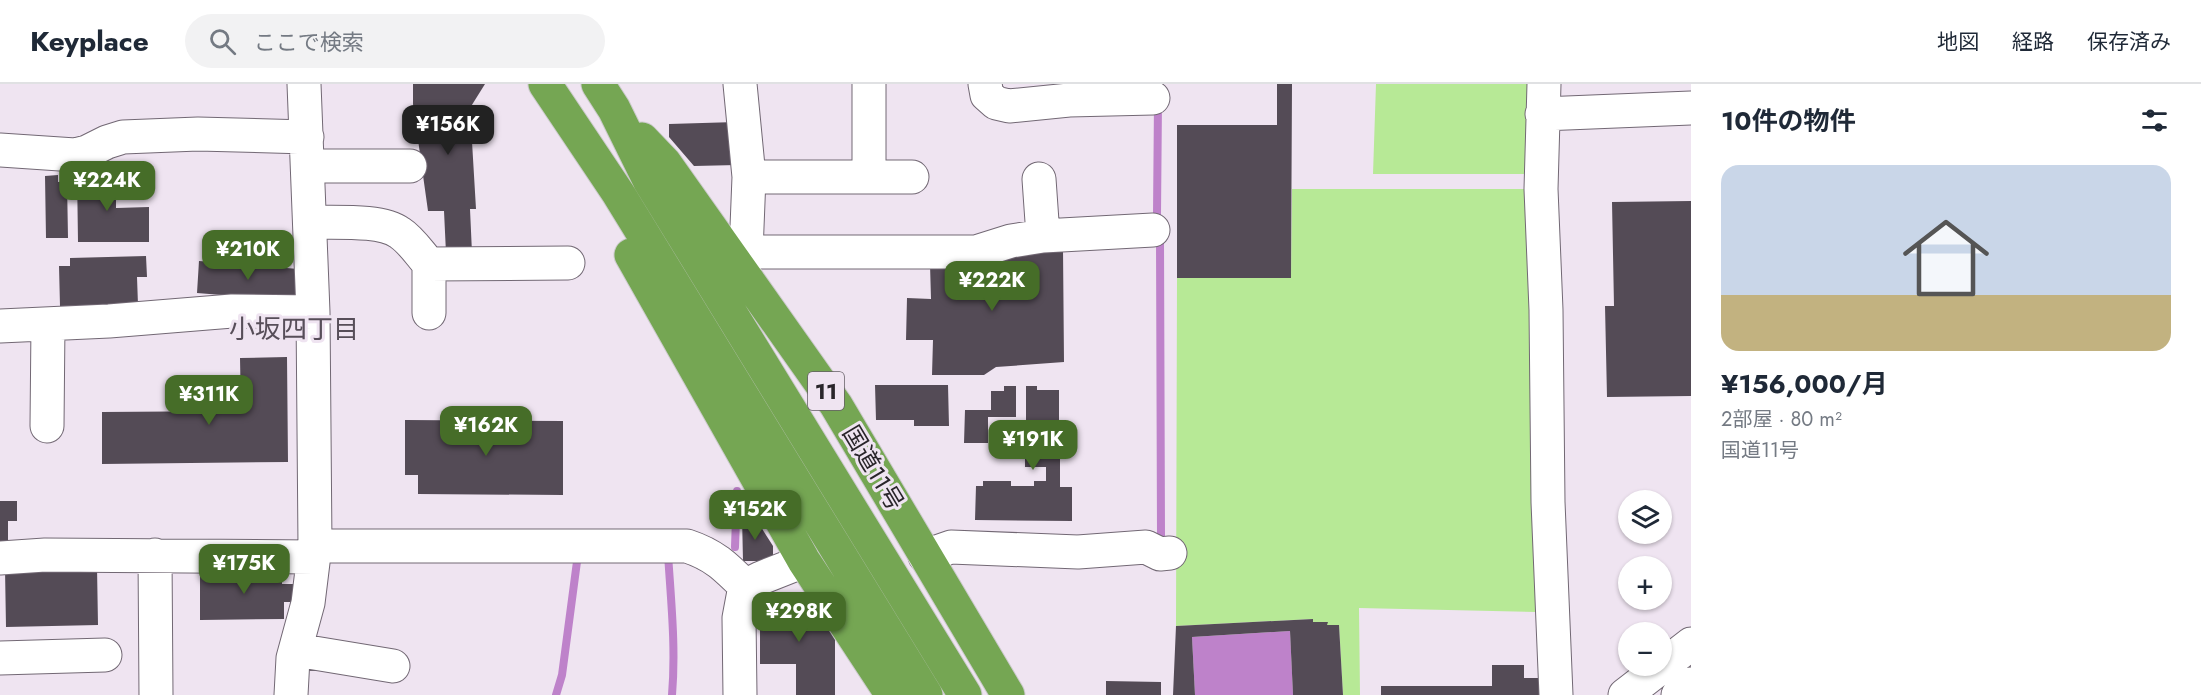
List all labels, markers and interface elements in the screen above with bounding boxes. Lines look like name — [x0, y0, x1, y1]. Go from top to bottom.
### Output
search box — [185, 14, 605, 68]
text: Keyplace — [30, 21, 149, 62]
icon: search — [206, 25, 239, 58]
text: ここで検索 — [254, 26, 364, 58]
text: 地図 — [1937, 27, 1979, 57]
text: 経路 — [2012, 27, 2054, 57]
text: 保存済み — [2087, 27, 2171, 57]
text: 10件の物件 — [1721, 102, 1855, 140]
icon: filters — [2138, 104, 2171, 137]
pin: ¥156K — [406, 105, 490, 156]
text: ¥156K — [416, 110, 480, 139]
pin: ¥224K — [65, 161, 149, 212]
text: ¥224K — [73, 166, 141, 195]
icon: home — [1892, 204, 2000, 312]
pin: ¥210K — [206, 230, 290, 281]
text: ¥210K — [216, 235, 280, 264]
pin: ¥222K — [950, 261, 1034, 312]
text: ¥222K — [959, 266, 1025, 295]
district label: 小坂四丁目 — [229, 310, 359, 348]
text: ¥156,000/月 — [1721, 365, 1888, 403]
road number: 11 — [808, 372, 844, 410]
pin: ¥311K — [167, 375, 251, 426]
text: ¥311K — [179, 380, 239, 409]
text: 2部屋 · 80 m² — [1721, 405, 1842, 434]
pin: ¥162K — [444, 406, 528, 457]
text: ¥162K — [454, 411, 518, 440]
street label: 国道11号 — [834, 419, 913, 517]
pin: ¥191K — [991, 420, 1075, 471]
text: ¥191K — [1002, 425, 1064, 454]
text: 国道11号 — [1721, 436, 1799, 465]
pin: ¥152K — [713, 490, 797, 541]
map controls — [1618, 490, 1672, 676]
button: layers — [1618, 490, 1672, 544]
text: ¥152K — [723, 495, 787, 524]
pin: ¥175K — [202, 544, 286, 595]
text: ¥175K — [213, 549, 275, 578]
button: + — [1618, 556, 1672, 610]
pin: ¥298K — [757, 592, 841, 643]
text: ¥298K — [766, 597, 832, 626]
button: − — [1618, 622, 1672, 676]

